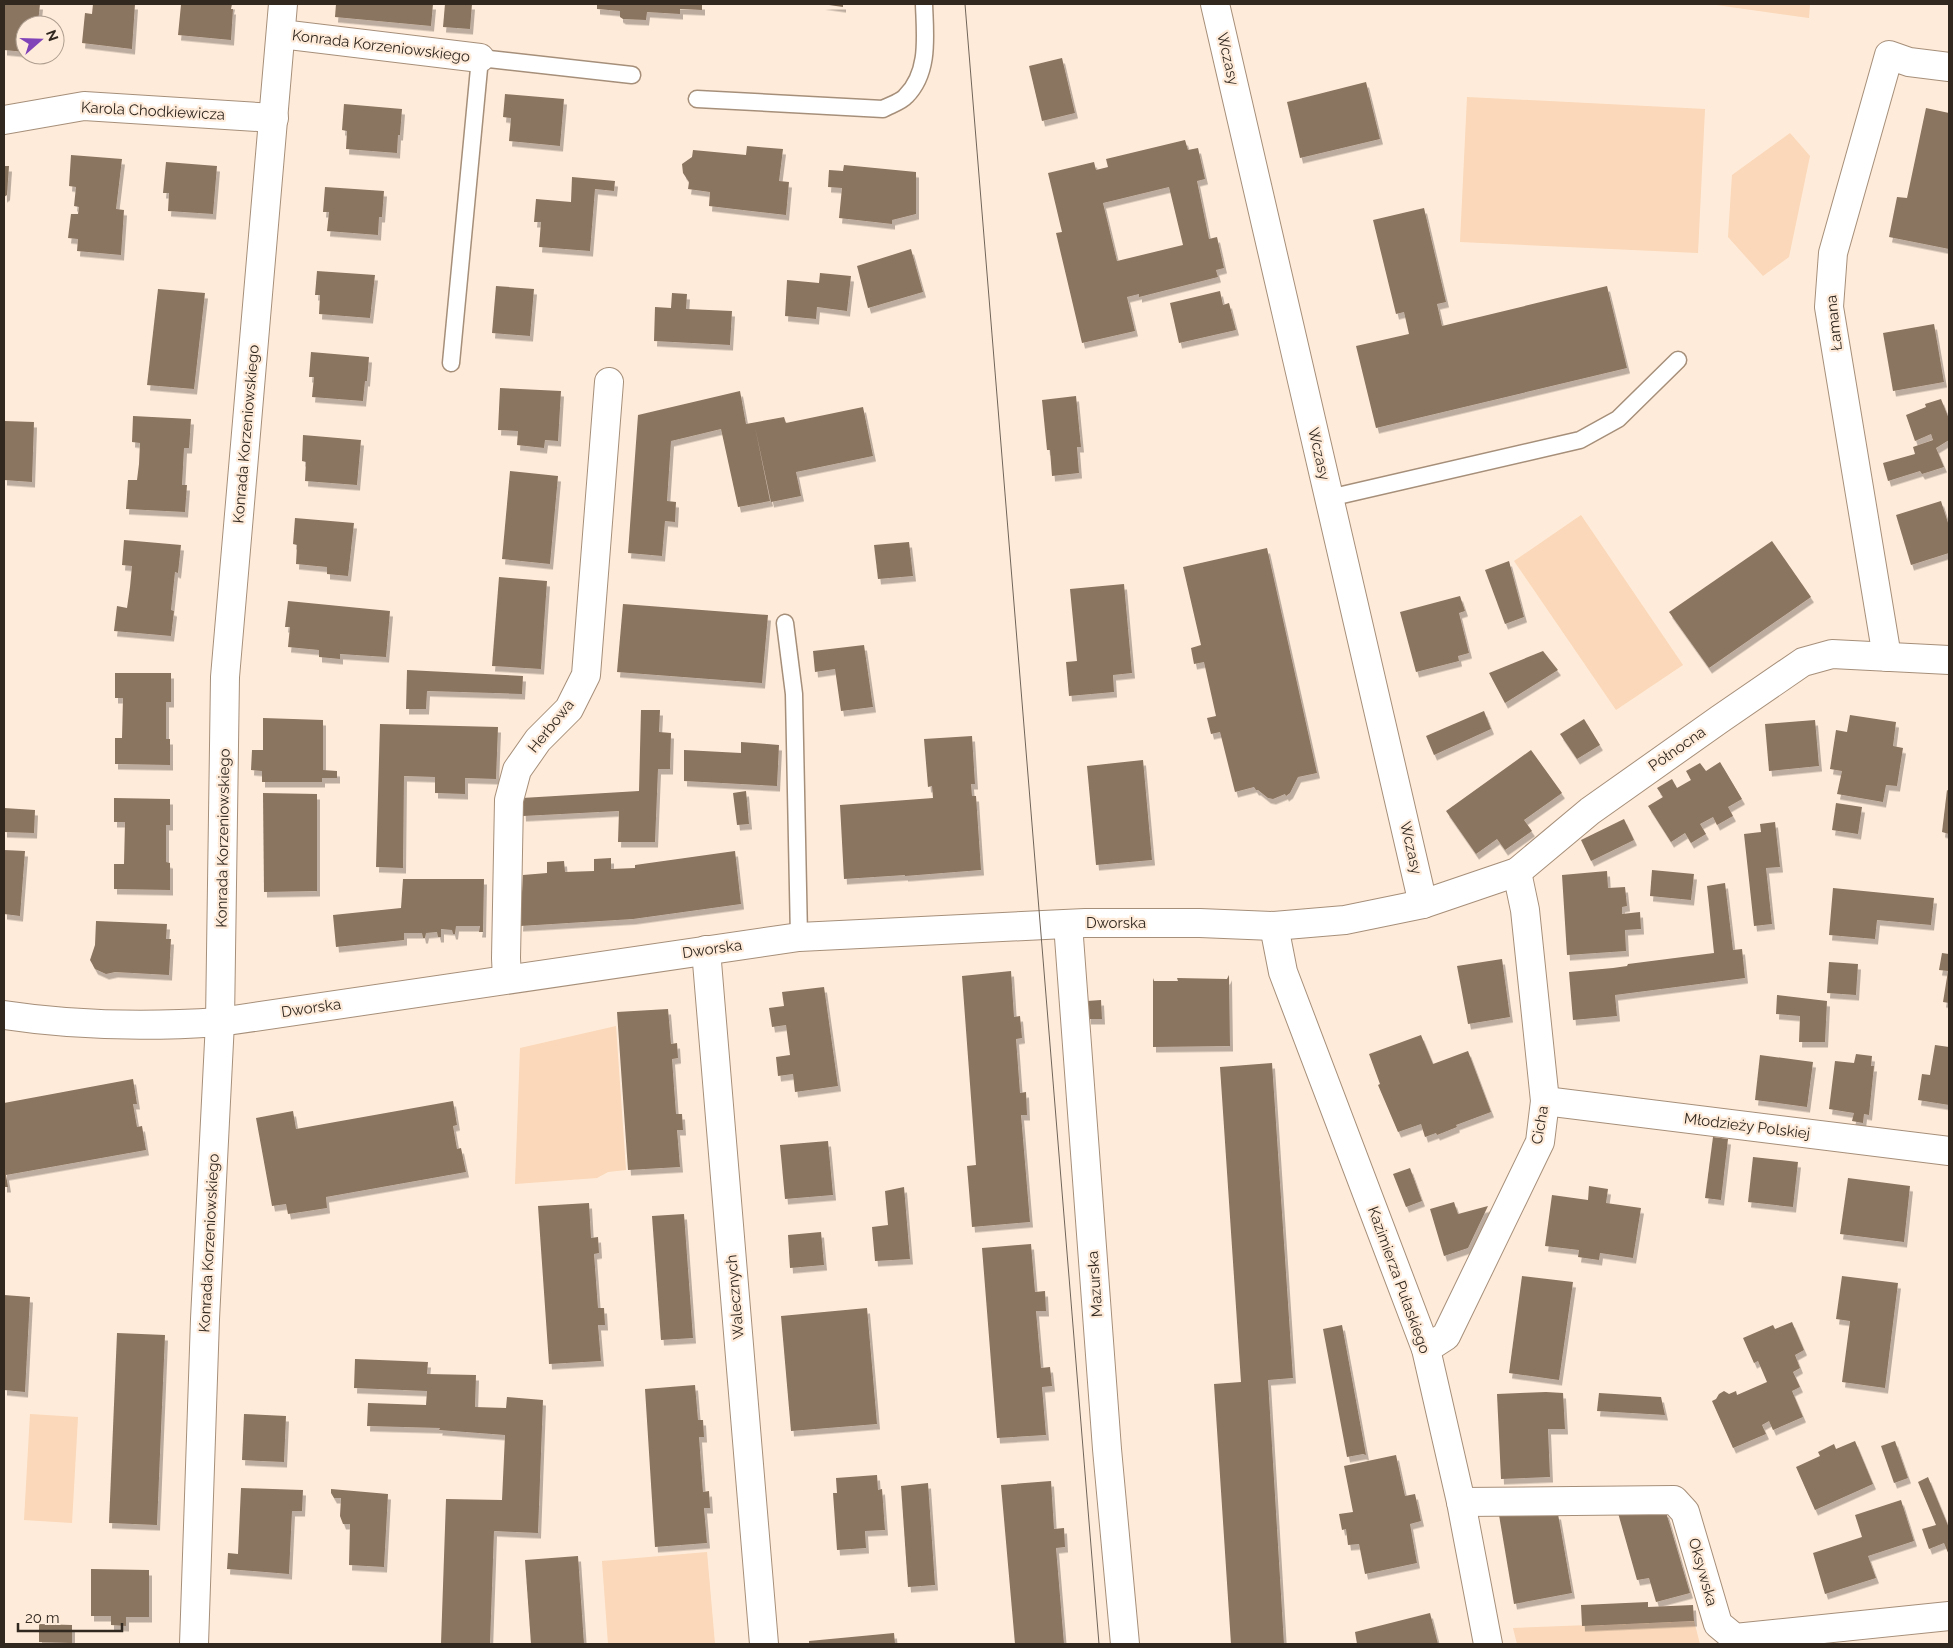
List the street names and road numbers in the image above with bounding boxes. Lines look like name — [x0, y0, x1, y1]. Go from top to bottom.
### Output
street label: Konrada Korzeniowskiego — [291, 26, 471, 66]
street label: Wczasy — [1213, 31, 1243, 87]
street label: Karola Chodkiewicza — [81, 98, 225, 124]
street label: Łamana — [1822, 294, 1846, 352]
street label: Konrada Korzeniowskiego — [229, 344, 263, 524]
street label: Wczasy — [1304, 426, 1334, 482]
street label: Herbowa — [524, 696, 578, 756]
street label: Północna — [1645, 723, 1709, 775]
street label: Konrada Korzeniowskiego — [212, 748, 234, 928]
street label: Wczasy — [1396, 820, 1426, 876]
street label: Dworska — [1086, 914, 1146, 932]
street label: Dworska — [681, 936, 743, 962]
street label: Dworska — [280, 995, 342, 1021]
street label: Cicha — [1528, 1104, 1552, 1146]
street label: Młodzieży Polskiej — [1683, 1109, 1811, 1143]
street label: Konrada Korzeniowskiego — [195, 1153, 223, 1333]
street label: Kazimierza Pułaskiego — [1364, 1204, 1434, 1356]
street label: Mazurska — [1084, 1250, 1106, 1318]
street label: Walecznych — [722, 1254, 748, 1340]
street label: Oksywska — [1685, 1536, 1721, 1608]

